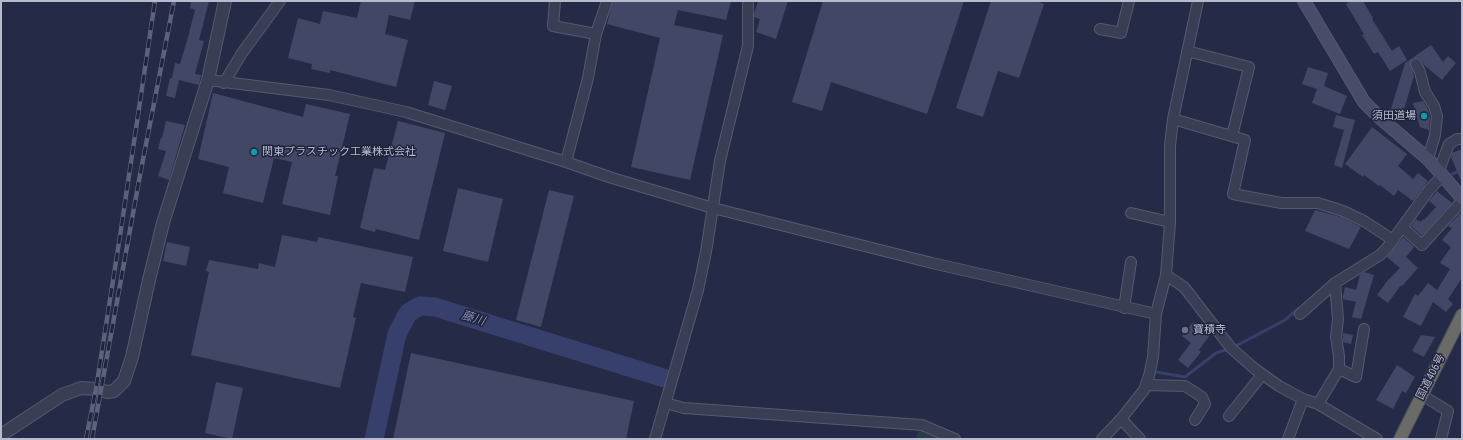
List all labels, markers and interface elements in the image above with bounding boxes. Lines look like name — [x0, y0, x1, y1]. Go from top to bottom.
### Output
place label: 須田道場 — [1372, 109, 1416, 123]
marker: 須田道場 — [1419, 111, 1429, 121]
place label: 関東プラスチック工業株式会社 — [262, 145, 416, 159]
marker: 関東プラスチック工業株式会社 — [249, 147, 259, 157]
water label: 藤川 — [459, 309, 487, 329]
place label: 寶積寺 — [1193, 323, 1226, 337]
marker: 寶積寺 — [1180, 325, 1190, 335]
street label: 国道406号 — [1414, 352, 1448, 402]

